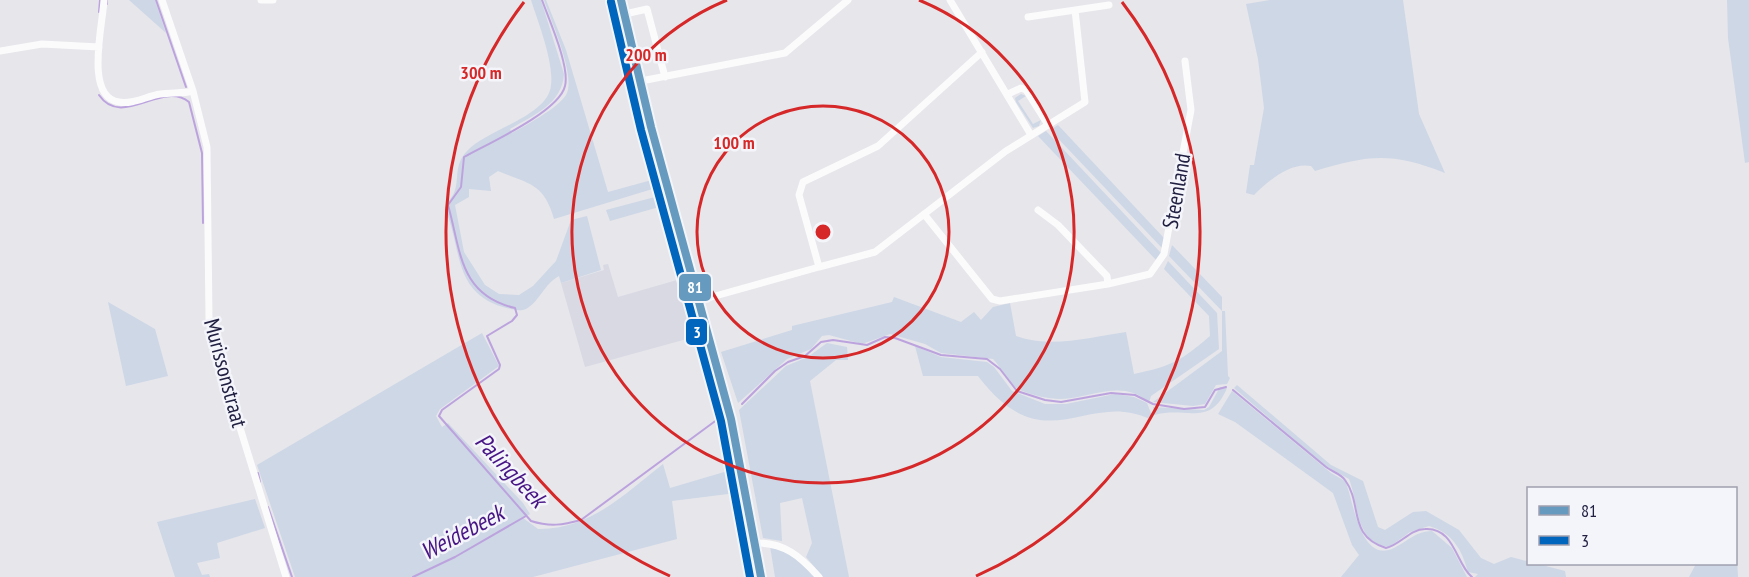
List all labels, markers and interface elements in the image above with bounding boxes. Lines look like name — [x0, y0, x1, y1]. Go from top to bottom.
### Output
text: 200 m — [625, 43, 667, 66]
text: 300 m — [460, 61, 502, 84]
text: 100 m — [713, 131, 755, 154]
street label: Steenland — [1156, 151, 1196, 231]
centre of rings — [813, 222, 833, 242]
line badge: 81 — [678, 273, 712, 302]
text: 81 — [687, 277, 703, 297]
street label: Murissonstraat — [198, 315, 254, 431]
line badge: 3 — [685, 318, 708, 346]
text: 3 — [693, 322, 701, 342]
water label: Palingbeek — [469, 426, 555, 516]
legend — [1527, 487, 1737, 565]
water label: Weidebeek — [415, 496, 511, 567]
text: 81 — [1581, 499, 1597, 522]
text: 3 — [1581, 529, 1589, 552]

